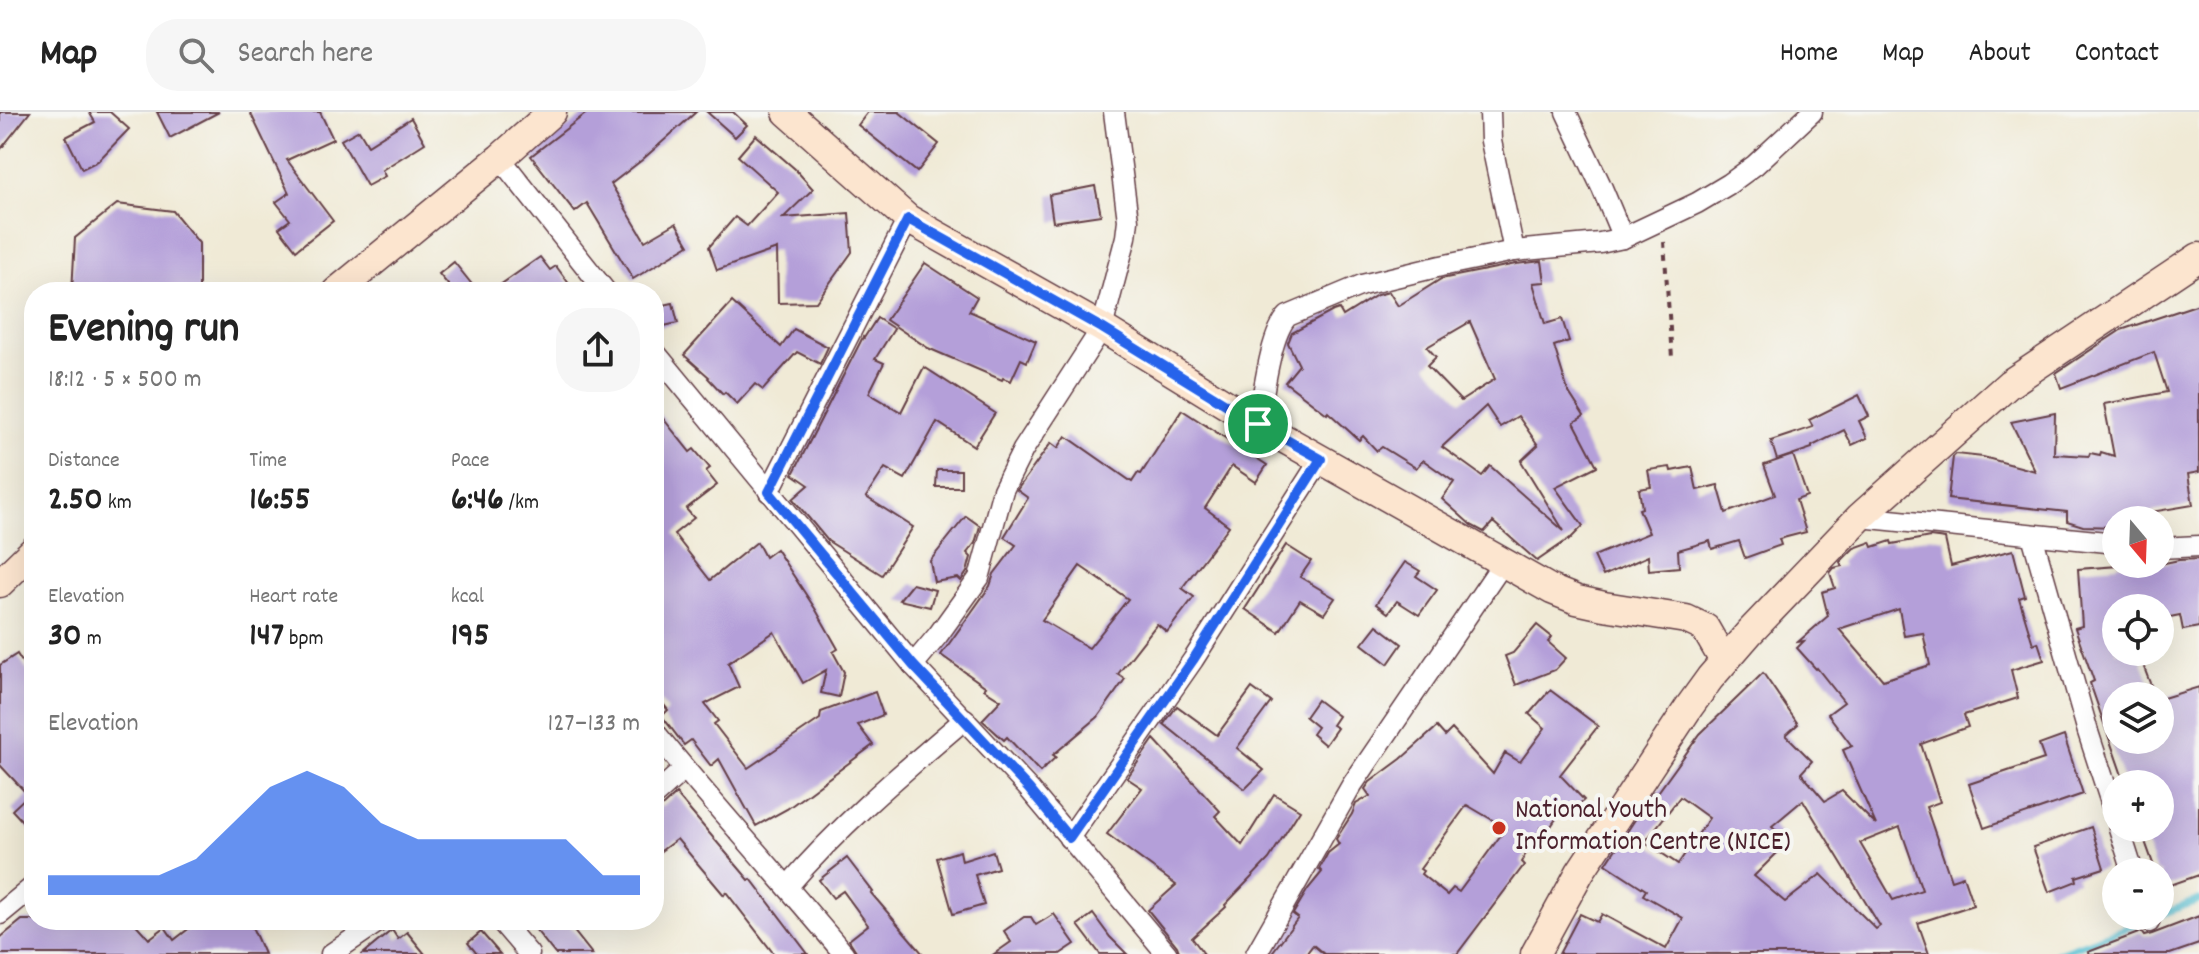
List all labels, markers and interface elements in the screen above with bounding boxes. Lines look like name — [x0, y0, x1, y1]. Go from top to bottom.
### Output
search box — [146, 19, 706, 91]
text: Map — [40, 28, 98, 83]
icon: search — [174, 33, 218, 77]
text: Search here — [238, 34, 373, 77]
text: Home — [1780, 35, 1838, 75]
text: Map — [1882, 35, 1924, 75]
text: About — [1968, 35, 2031, 75]
text: Contact — [2075, 35, 2159, 75]
text: Evening run — [48, 300, 239, 363]
button: share — [556, 308, 640, 392]
text: 18:12 · 5 × 500 m — [48, 362, 202, 399]
pin — [1224, 390, 1292, 458]
icon: arrive — [1236, 402, 1280, 446]
text: Distance — [48, 446, 120, 477]
text: Time — [249, 446, 287, 477]
text: Pace — [451, 446, 490, 477]
text: 2.50 — [48, 477, 103, 526]
text: 16:55 — [249, 477, 311, 526]
text: 6:46 — [451, 477, 504, 526]
text: km — [103, 488, 132, 519]
text: /km — [504, 488, 539, 519]
north arrow — [2102, 506, 2174, 578]
map controls — [2102, 506, 2174, 930]
text: Elevation — [48, 582, 125, 613]
text: Heart rate — [249, 582, 338, 613]
text: kcal — [451, 582, 484, 613]
button: locate — [2102, 594, 2174, 666]
text: 30 — [48, 613, 82, 662]
text: 147 — [249, 613, 284, 662]
text: 195 — [451, 613, 489, 662]
text: m — [82, 624, 102, 655]
text: bpm — [284, 624, 324, 655]
button: layers — [2102, 682, 2174, 754]
text: Elevation — [48, 706, 138, 743]
text: 127–133 m — [547, 706, 640, 743]
button: + — [2102, 770, 2174, 842]
place label: National Youth Information Centre (NICE) — [1515, 792, 1791, 864]
marker: National Youth Information Centre (NICE) — [1490, 819, 1508, 837]
button: − — [2102, 858, 2174, 930]

